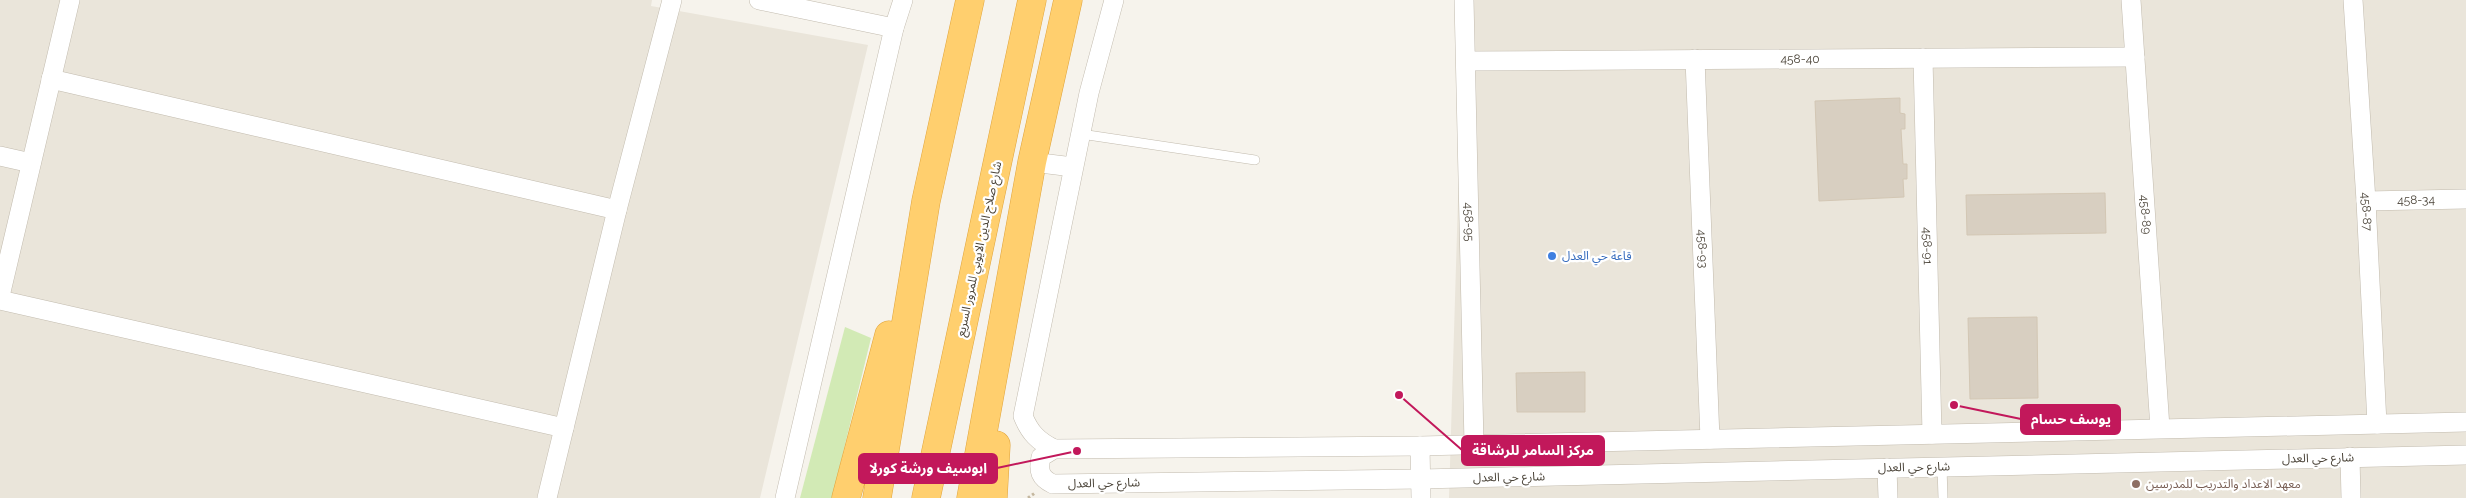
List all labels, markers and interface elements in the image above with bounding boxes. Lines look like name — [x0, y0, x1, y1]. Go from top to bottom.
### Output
street label: 458-40 — [1780, 52, 1820, 66]
street label: شارع صلاح الدين الايوبي للمرور السريع — [954, 160, 1007, 339]
street label: 458-87 — [2358, 192, 2374, 232]
street label: 458-34 — [2397, 193, 2435, 207]
street label: 458-89 — [2137, 194, 2154, 235]
street label: 458-95 — [1462, 202, 1476, 242]
street label: 458-91 — [1920, 227, 1935, 265]
street label: 458-93 — [1695, 229, 1710, 269]
place label: قاعة حي العدل — [1562, 249, 1632, 266]
marker: قاعة حي العدل — [1546, 250, 1558, 262]
callout: يوسف حسام — [2021, 405, 2120, 434]
text: يوسف حسام — [2031, 411, 2111, 430]
callout: مركز السامر للرشاقة — [1462, 436, 1604, 465]
text: مركز السامر للرشاقة — [1472, 442, 1594, 459]
street label: شارع حي العدل — [2282, 450, 2354, 468]
callout: ابوسيف ورشة كورلا — [859, 454, 997, 483]
street label: شارع حي العدل — [1878, 459, 1950, 477]
text: ابوسيف ورشة كورلا — [869, 460, 987, 477]
street label: شارع حي العدل — [1473, 469, 1545, 487]
street label: شارع حي العدل — [1068, 475, 1140, 493]
place label: معهد الاعداد والتدريب للمدرسين — [2146, 477, 2301, 491]
marker: معهد الاعداد والتدريب للمدرسين — [2130, 478, 2142, 490]

